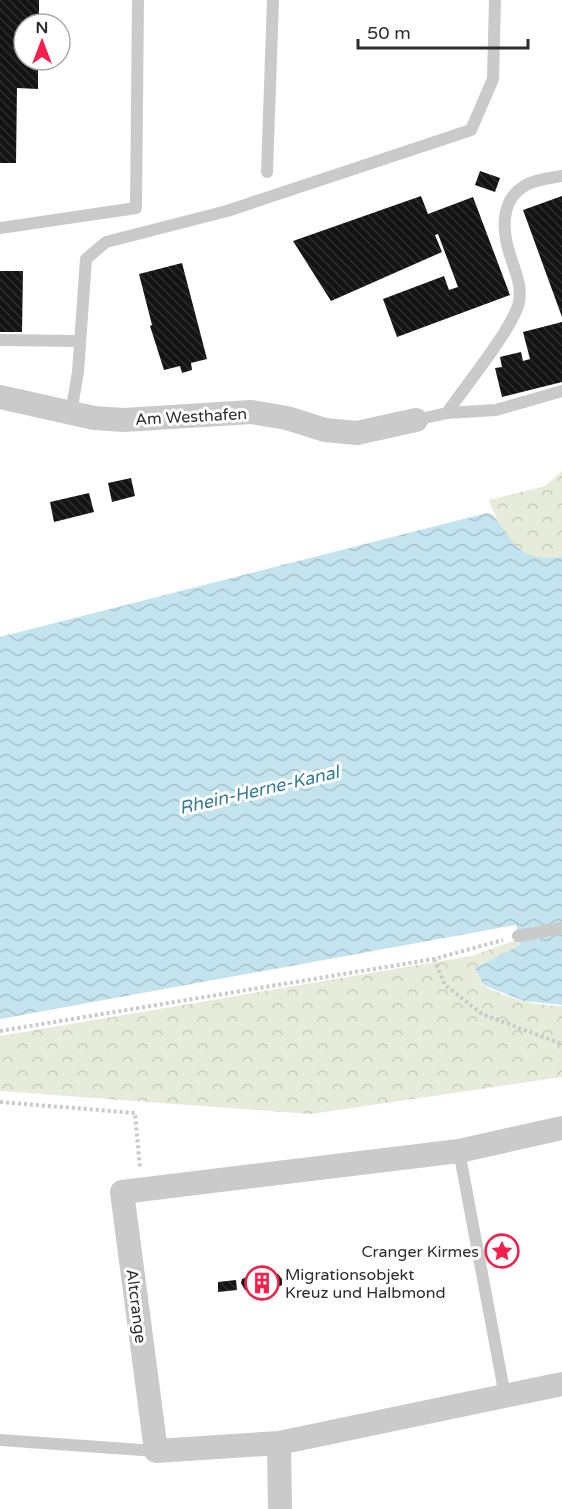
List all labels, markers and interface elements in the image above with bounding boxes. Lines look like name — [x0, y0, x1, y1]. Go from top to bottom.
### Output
north arrow — [12, 12, 72, 72]
scale bar — [358, 12, 528, 50]
text: N — [36, 18, 48, 38]
text: 50 m — [367, 22, 411, 44]
street label: Am Westhafen — [135, 404, 247, 430]
water label: Rhein-Herne-Kanal — [177, 760, 344, 819]
place icon: Cranger Kirmes — [484, 1233, 520, 1269]
place label: Cranger Kirmes — [361, 1242, 479, 1262]
building icon: Migrationsobjekt Kreuz und Halbmond — [244, 1265, 280, 1301]
place label: Migrationsobjekt Kreuz und Halbmond — [285, 1265, 446, 1303]
street label: Altcrange — [122, 1268, 150, 1344]

